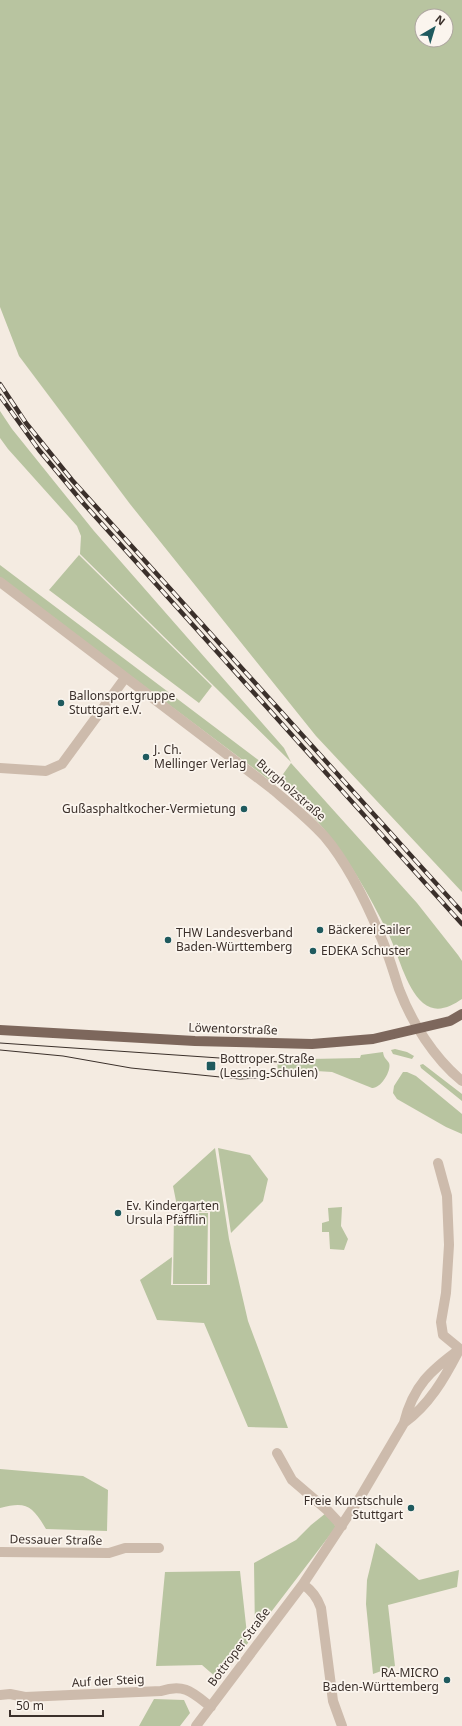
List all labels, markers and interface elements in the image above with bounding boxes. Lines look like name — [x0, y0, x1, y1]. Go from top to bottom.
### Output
north arrow — [414, 8, 454, 48]
text: N — [432, 11, 449, 28]
place label: Ballonsportgruppe Stuttgart e.V. — [69, 687, 176, 718]
marker: Ballonsportgruppe Stuttgart e.V. — [56, 698, 66, 708]
place label: J. Ch. Mellinger Verlag — [153, 741, 246, 772]
marker: J. Ch. Mellinger Verlag — [141, 752, 151, 762]
street label: Burgholzstraße — [253, 755, 330, 825]
place label: Gußasphaltkocher-Vermietung — [62, 800, 236, 817]
marker: Gußasphaltkocher-Vermietung — [239, 804, 249, 814]
place label: Bäckerei Sailer — [328, 921, 410, 938]
place label: THW Landesverband Baden-Württemberg — [176, 924, 293, 955]
marker: Bäckerei Sailer — [315, 925, 325, 935]
marker: THW Landesverband Baden-Württemberg — [163, 935, 173, 945]
place label: EDEKA Schuster — [321, 942, 410, 959]
marker: EDEKA Schuster — [308, 946, 318, 956]
street label: Löwentorstraße — [188, 1018, 278, 1039]
place label: Bottroper Straße (Lessing-Schulen) — [220, 1050, 318, 1081]
marker: Bottroper Straße (Lessing-Schulen) — [205, 1060, 217, 1072]
place label: Ev. Kindergarten Ursula Pfäfflin — [126, 1197, 219, 1228]
marker: Ev. Kindergarten Ursula Pfäfflin — [113, 1208, 123, 1218]
place label: Freie Kunstschule Stuttgart — [304, 1492, 404, 1523]
marker: Freie Kunstschule Stuttgart — [406, 1503, 416, 1513]
street label: Dessauer Straße — [10, 1530, 103, 1549]
street label: Bottroper Straße — [203, 1604, 274, 1690]
place label: RA-MICRO Baden-Württemberg — [323, 1664, 439, 1695]
street label: Auf der Steig — [71, 1670, 145, 1691]
marker: RA-MICRO Baden-Württemberg — [442, 1675, 452, 1685]
scale bar — [10, 1692, 103, 1718]
text: 50 m — [16, 1697, 44, 1714]

